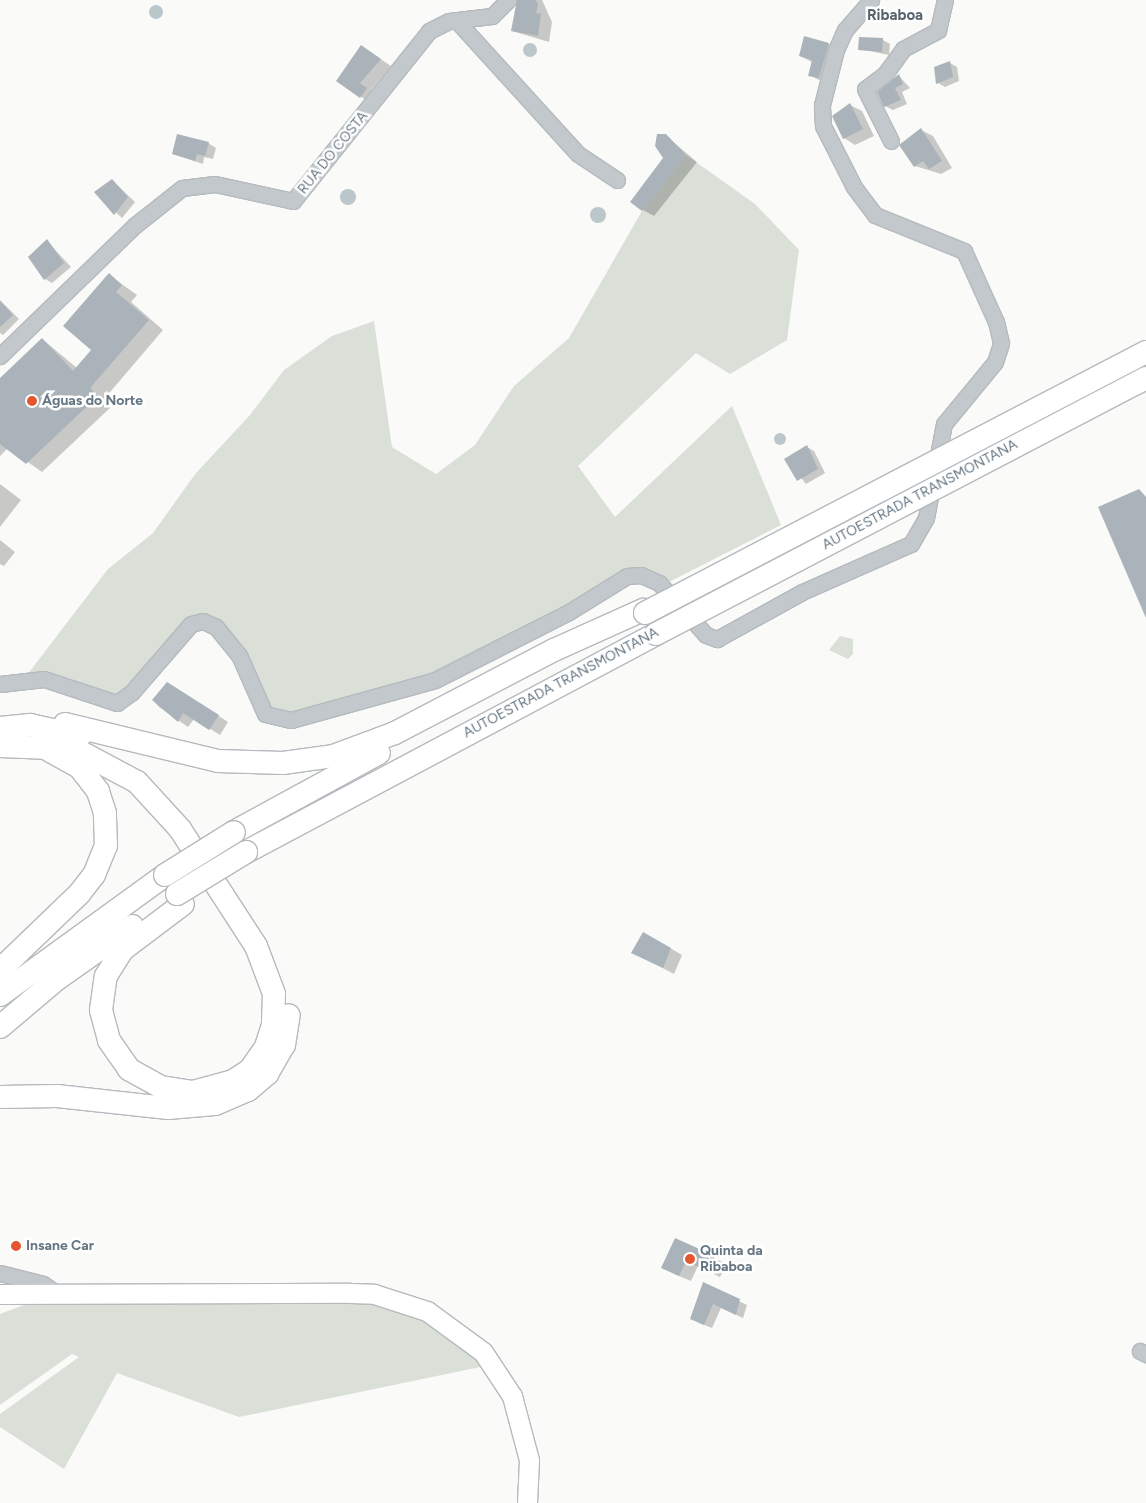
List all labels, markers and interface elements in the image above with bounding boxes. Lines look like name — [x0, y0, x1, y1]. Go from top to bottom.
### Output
district label: Ribaboa — [867, 7, 923, 25]
street label: RUA DO COSTA — [295, 108, 371, 198]
place label: Águas do Norte — [42, 393, 143, 409]
marker: Águas do Norte — [26, 395, 38, 407]
street label: AUTOESTRADA TRANSMONTANA — [819, 436, 1021, 554]
street label: AUTOESTRADA TRANSMONTANA — [460, 624, 662, 742]
place label: Insane Car — [26, 1238, 94, 1254]
marker: Insane Car — [10, 1240, 22, 1252]
place label: Quinta da Ribaboa — [700, 1243, 763, 1276]
marker: Quinta da Ribaboa — [684, 1253, 696, 1265]

